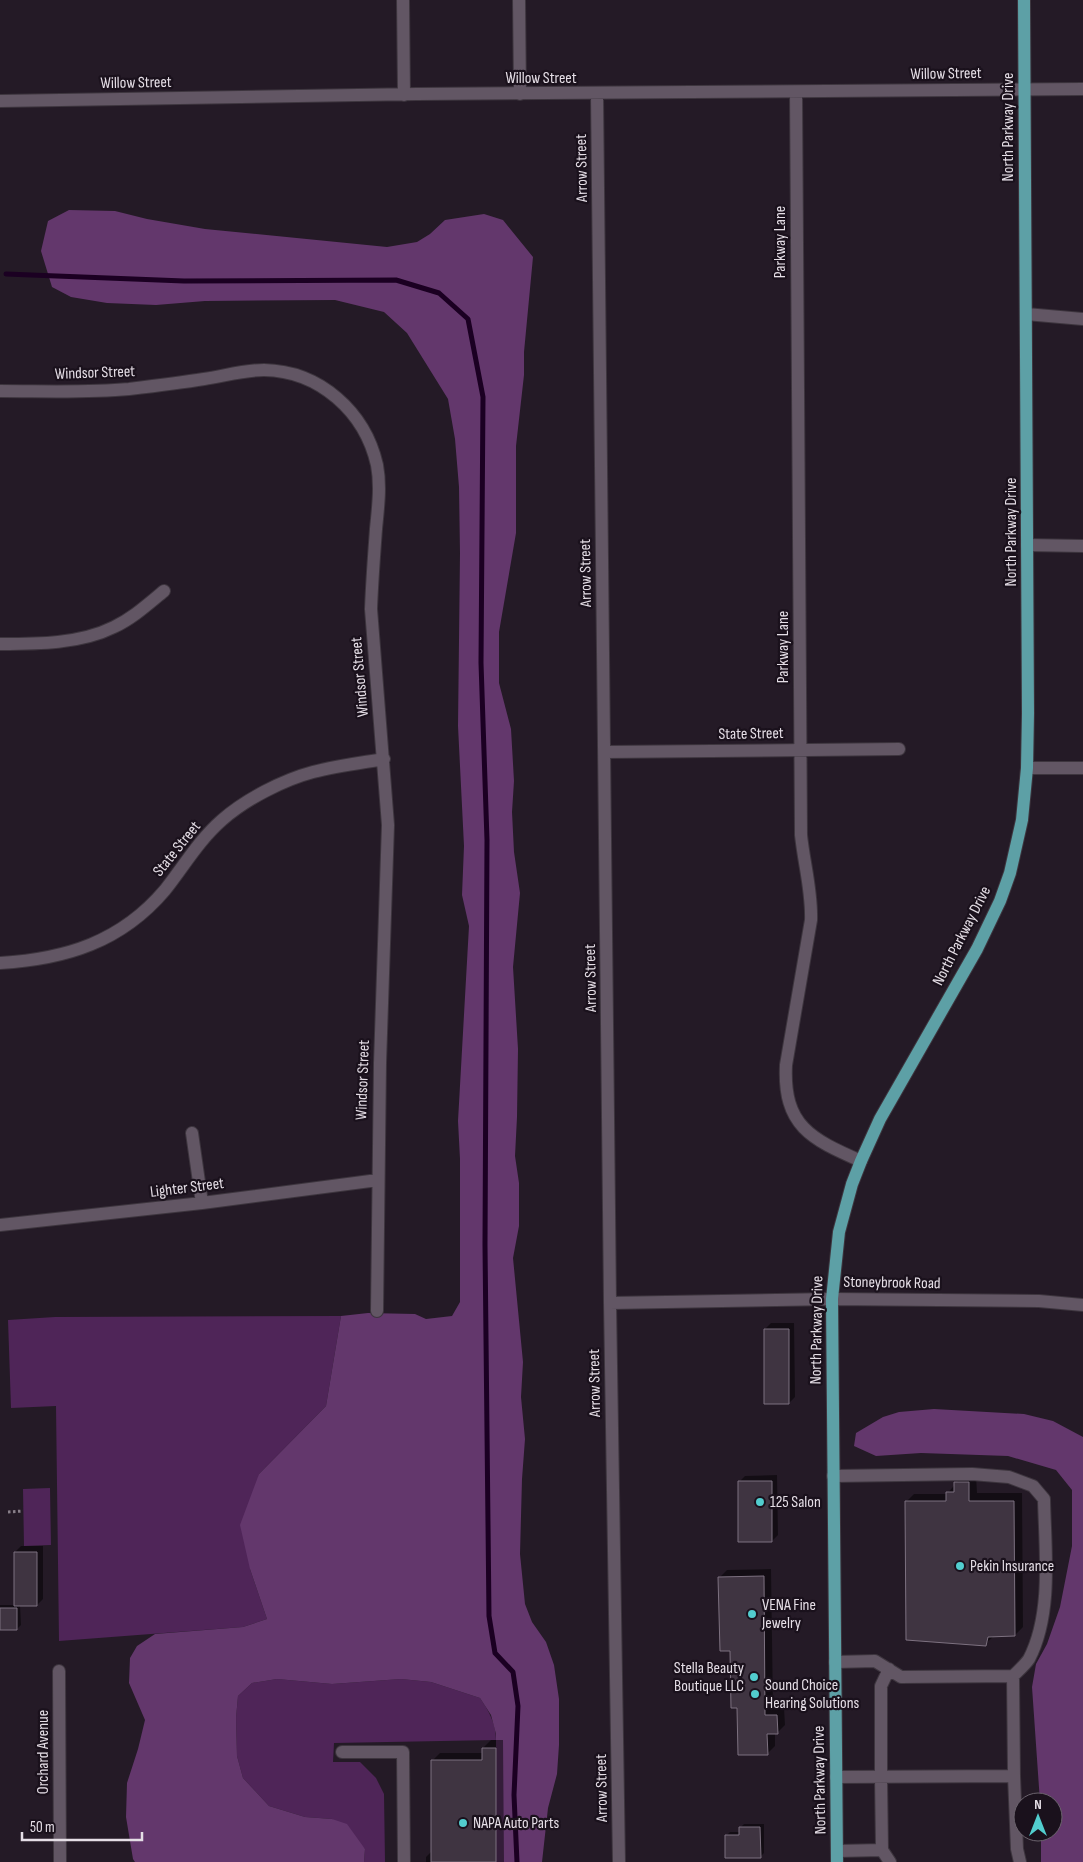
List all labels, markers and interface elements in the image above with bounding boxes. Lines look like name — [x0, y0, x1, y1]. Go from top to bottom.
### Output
street label: Willow Street — [910, 64, 982, 84]
street label: Willow Street — [505, 69, 577, 88]
street label: Willow Street — [100, 73, 172, 93]
street label: North Parkway Drive — [999, 73, 1018, 181]
street label: Arrow Street — [572, 134, 592, 203]
street label: Parkway Lane — [771, 206, 790, 278]
street label: Windsor Street — [55, 362, 136, 384]
street label: North Parkway Drive — [1002, 478, 1021, 586]
street label: Arrow Street — [576, 539, 596, 608]
street label: Parkway Lane — [774, 611, 793, 683]
street label: Windsor Street — [347, 636, 373, 718]
street label: State Street — [718, 724, 784, 744]
street label: State Street — [149, 818, 205, 880]
street label: North Parkway Drive — [929, 883, 995, 989]
street label: Arrow Street — [581, 944, 601, 1013]
street label: Windsor Street — [352, 1039, 374, 1120]
street label: Lighter Street — [149, 1174, 225, 1202]
street label: Stoneybrook Road — [843, 1273, 941, 1293]
street label: North Parkway Drive — [807, 1275, 827, 1385]
street label: Arrow Street — [585, 1349, 605, 1418]
place label: 125 Salon — [770, 1493, 821, 1512]
marker: 125 Salon — [754, 1496, 766, 1508]
place label: Pekin Insurance — [970, 1557, 1054, 1576]
marker: Pekin Insurance — [954, 1560, 966, 1572]
place label: VENA Fine Jewelry — [761, 1596, 816, 1633]
marker: VENA Fine Jewelry — [746, 1608, 758, 1620]
place label: Stella Beauty Boutique LLC — [674, 1659, 744, 1696]
marker: Stella Beauty Boutique LLC — [748, 1671, 760, 1683]
place label: Sound Choice Hearing Solutions — [765, 1676, 860, 1713]
marker: Sound Choice Hearing Solutions — [749, 1688, 761, 1700]
street label: Orchard Avenue — [34, 1710, 53, 1794]
street label: North Parkway Drive — [810, 1725, 830, 1835]
street label: Arrow Street — [592, 1754, 612, 1823]
north arrow — [1013, 1792, 1063, 1842]
text: N — [1034, 1796, 1042, 1813]
scale bar — [22, 1810, 142, 1842]
place label: NAPA Auto Parts — [473, 1814, 560, 1833]
marker: NAPA Auto Parts — [457, 1817, 469, 1829]
text: 50 m — [30, 1818, 55, 1837]

